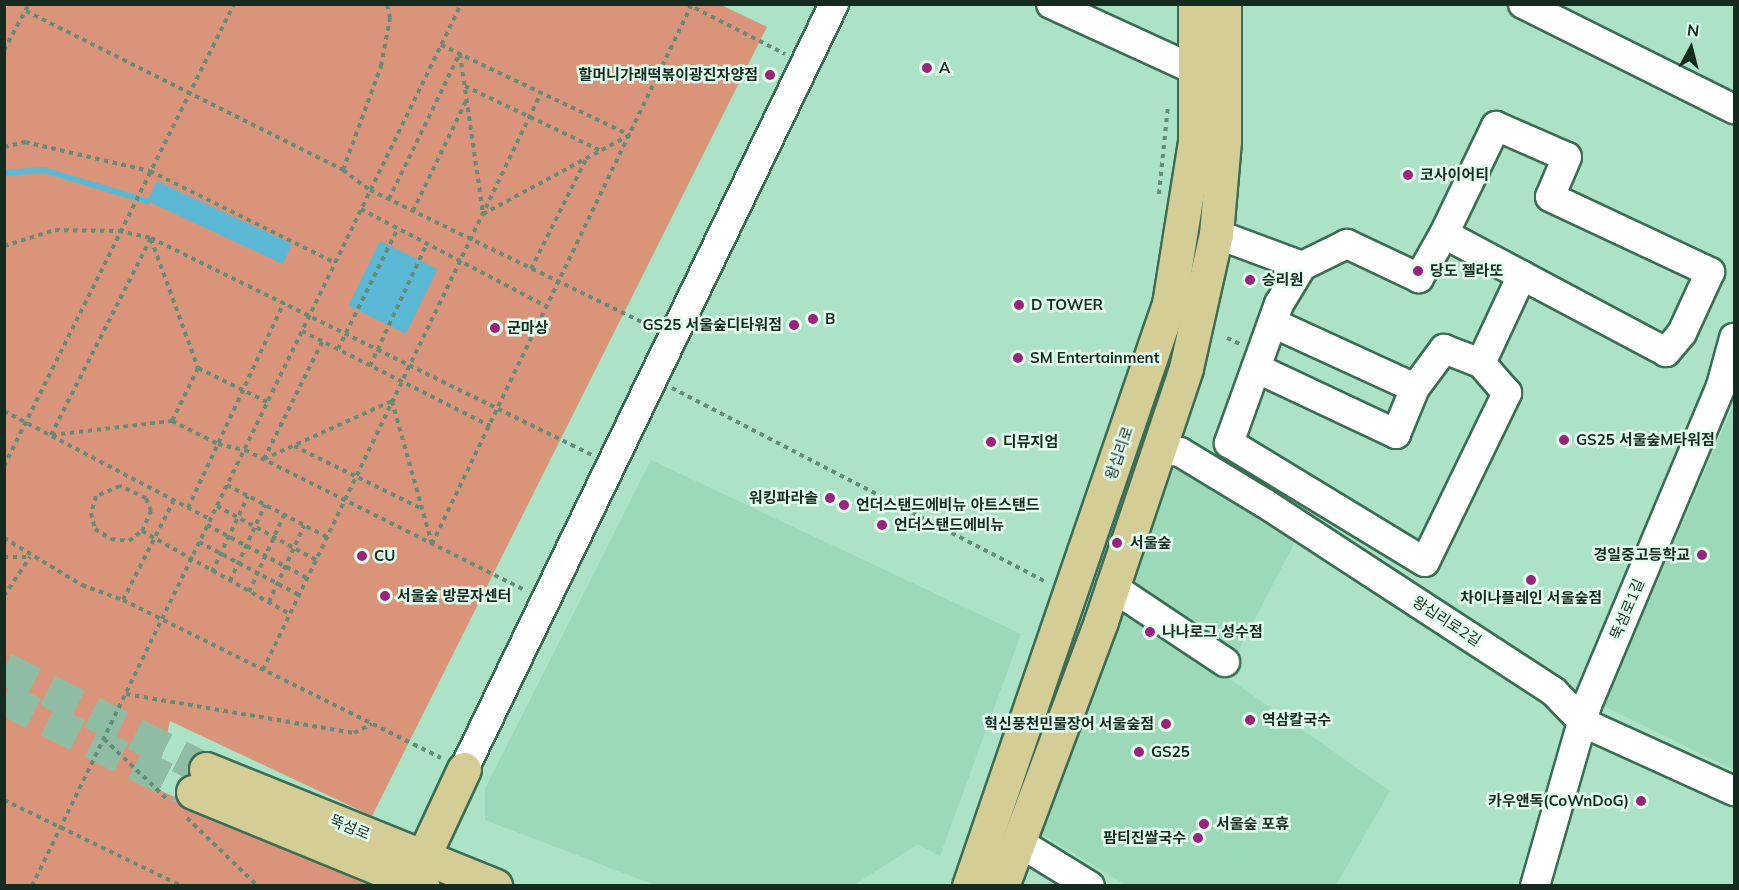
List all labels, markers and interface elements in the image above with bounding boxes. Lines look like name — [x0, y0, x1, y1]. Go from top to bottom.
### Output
north arrow — [1661, 18, 1721, 78]
text: N — [1686, 19, 1700, 41]
place label: A — [939, 59, 950, 77]
marker: A — [920, 61, 934, 75]
place label: 할머니가래떡볶이광진자양점 — [579, 66, 758, 84]
marker: 할머니가래떡볶이광진자양점 — [763, 68, 777, 82]
place label: 코사이어티 — [1420, 166, 1489, 184]
marker: 코사이어티 — [1401, 168, 1415, 182]
place label: 당도 젤라또 — [1430, 262, 1503, 280]
marker: 당도 젤라또 — [1411, 264, 1425, 278]
place label: 승리원 — [1262, 271, 1303, 289]
marker: 승리원 — [1243, 273, 1257, 287]
place label: D TOWER — [1031, 296, 1103, 314]
marker: D TOWER — [1012, 298, 1026, 312]
place label: B — [825, 310, 835, 328]
marker: B — [806, 312, 820, 326]
place label: GS25 서울숲디타워점 — [643, 316, 782, 334]
marker: GS25 서울숲디타워점 — [787, 318, 801, 332]
place label: 군마상 — [507, 319, 548, 337]
marker: 군마상 — [488, 321, 502, 335]
place label: SM Entertainment — [1030, 349, 1159, 367]
marker: SM Entertainment — [1011, 351, 1025, 365]
street label: 왕십리로 — [1102, 424, 1136, 482]
place label: GS25 서울숲M타워점 — [1576, 431, 1715, 449]
place label: 디뮤지엄 — [1003, 433, 1058, 451]
marker: GS25 서울숲M타워점 — [1557, 433, 1571, 447]
marker: 디뮤지엄 — [984, 435, 998, 449]
place label: 워킹파라솔 — [749, 489, 818, 507]
marker: 워킹파라솔 — [823, 491, 837, 505]
place label: 언더스탠드에비뉴 아트스탠드 — [856, 496, 1040, 514]
marker: 언더스탠드에비뉴 아트스탠드 — [837, 498, 851, 512]
place label: 언더스탠드에비뉴 — [894, 516, 1004, 534]
marker: 언더스탠드에비뉴 — [875, 518, 889, 532]
marker: 서울숲 — [1108, 534, 1126, 552]
place label: 서울숲 — [1130, 534, 1171, 552]
place label: 경일중고등학교 — [1593, 546, 1690, 564]
place label: CU — [374, 547, 395, 565]
marker: 경일중고등학교 — [1695, 548, 1709, 562]
marker: CU — [355, 549, 369, 563]
marker: 차이나플레인 서울숲점 — [1524, 573, 1538, 587]
street label: 뚝섬로1길 — [1606, 576, 1648, 642]
place label: 서울숲 방문자센터 — [397, 587, 512, 605]
marker: 서울숲 방문자센터 — [378, 589, 392, 603]
place label: 차이나플레인 서울숲점 — [1460, 589, 1602, 607]
street label: 왕십리로2길 — [1409, 592, 1485, 650]
place label: 나나로그 성수점 — [1162, 623, 1263, 641]
marker: 나나로그 성수점 — [1143, 625, 1157, 639]
place label: 역삼칼국수 — [1262, 711, 1331, 729]
marker: 역삼칼국수 — [1243, 713, 1257, 727]
place label: 혁신풍천민물장어 서울숲점 — [984, 715, 1154, 733]
marker: 혁신풍천민물장어 서울숲점 — [1159, 717, 1173, 731]
place label: GS25 — [1151, 743, 1190, 761]
marker: GS25 — [1132, 745, 1146, 759]
place label: 카우앤독(CoWnDoG) — [1488, 792, 1629, 810]
marker: 카우앤독(CoWnDoG) — [1634, 794, 1648, 808]
street label: 뚝섬로 — [327, 811, 373, 843]
place label: 서울숲 포휴 — [1216, 815, 1289, 833]
marker: 서울숲 포휴 — [1197, 817, 1211, 831]
place label: 팜티진쌀국수 — [1103, 829, 1186, 847]
marker: 팜티진쌀국수 — [1191, 831, 1205, 845]

